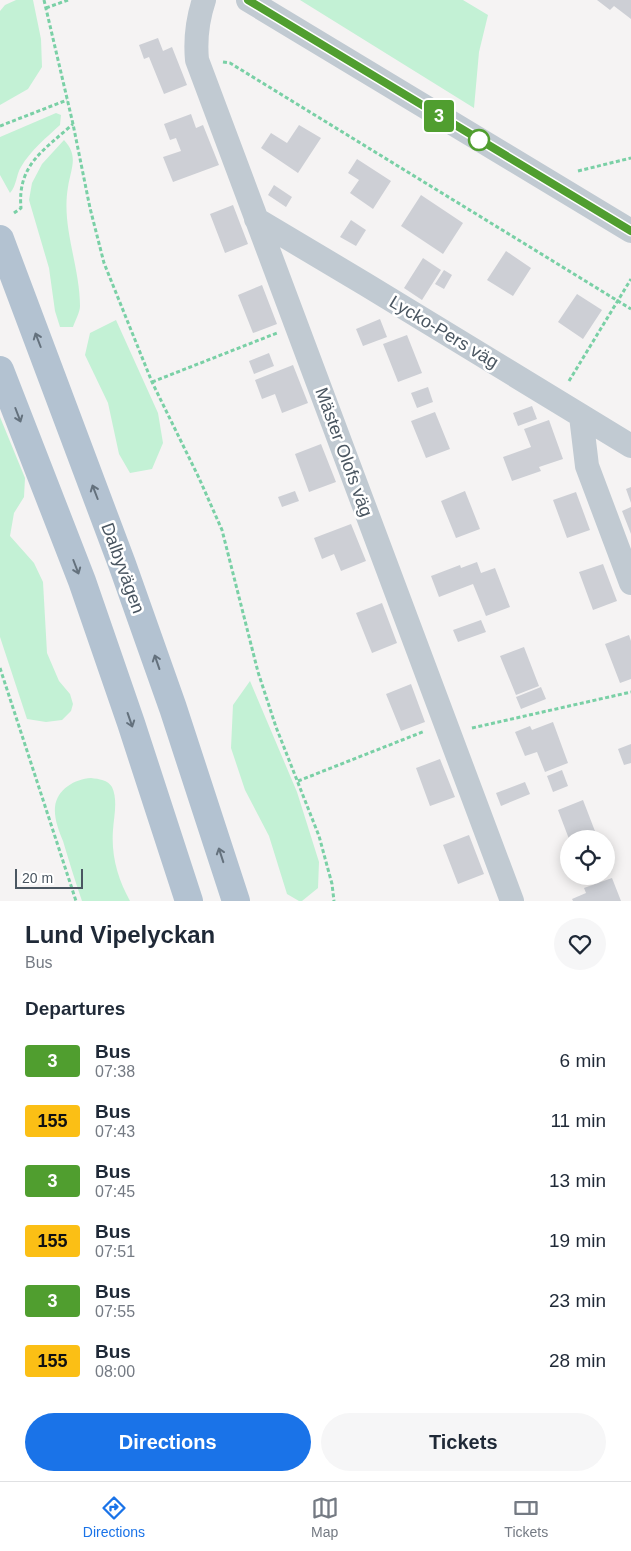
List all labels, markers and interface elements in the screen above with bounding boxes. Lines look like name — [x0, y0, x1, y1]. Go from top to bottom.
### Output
line badge: 3 — [423, 100, 455, 132]
text: 3 — [434, 106, 444, 126]
unlabelled marker — [468, 129, 490, 151]
street label: Lycko-Pers väg — [386, 292, 502, 372]
one-way arrow — [33, 333, 42, 349]
street label: Mäster Olofs väg — [311, 385, 377, 519]
one-way arrow — [14, 407, 23, 422]
one-way arrow — [90, 485, 99, 500]
street label: Dalbyvägen — [97, 520, 149, 616]
one-way arrow — [72, 559, 82, 574]
one-way arrow — [152, 654, 161, 670]
one-way arrow — [126, 712, 135, 728]
map controls — [560, 830, 615, 885]
button: locate — [560, 830, 615, 885]
one-way arrow — [216, 847, 225, 863]
scale bar — [15, 866, 82, 889]
text: 20 m — [22, 870, 53, 886]
button: heart — [554, 918, 606, 970]
text: Lund Vipelyckan — [25, 921, 215, 948]
text: Bus — [25, 954, 53, 971]
text: Departures — [25, 998, 125, 1019]
text: Bus — [95, 1041, 131, 1062]
text: 6 min — [560, 1050, 606, 1071]
text: 3 — [47, 1051, 58, 1071]
text: 07:38 — [95, 1063, 135, 1080]
text: Bus — [95, 1101, 131, 1122]
text: 11 min — [550, 1110, 606, 1131]
text: 155 — [37, 1111, 68, 1131]
text: 07:43 — [95, 1123, 135, 1140]
text: Bus — [95, 1161, 131, 1182]
text: 13 min — [549, 1170, 606, 1191]
text: 3 — [47, 1171, 58, 1191]
text: 07:45 — [95, 1183, 135, 1200]
text: Bus — [95, 1221, 131, 1242]
text: 19 min — [549, 1230, 606, 1251]
text: 155 — [37, 1231, 68, 1251]
text: 07:51 — [95, 1243, 135, 1260]
text: Bus — [95, 1281, 131, 1302]
text: 23 min — [549, 1290, 606, 1311]
text: 3 — [47, 1291, 58, 1311]
text: 07:55 — [95, 1303, 135, 1320]
text: Bus — [95, 1341, 131, 1362]
text: 28 min — [549, 1350, 606, 1371]
text: 155 — [37, 1351, 68, 1371]
text: 08:00 — [95, 1363, 135, 1380]
button: Directions — [25, 1413, 311, 1471]
button: Tickets — [321, 1413, 606, 1471]
tab: Directions — [83, 1494, 145, 1540]
tab: Map — [311, 1494, 339, 1540]
tab: Tickets — [504, 1494, 548, 1540]

